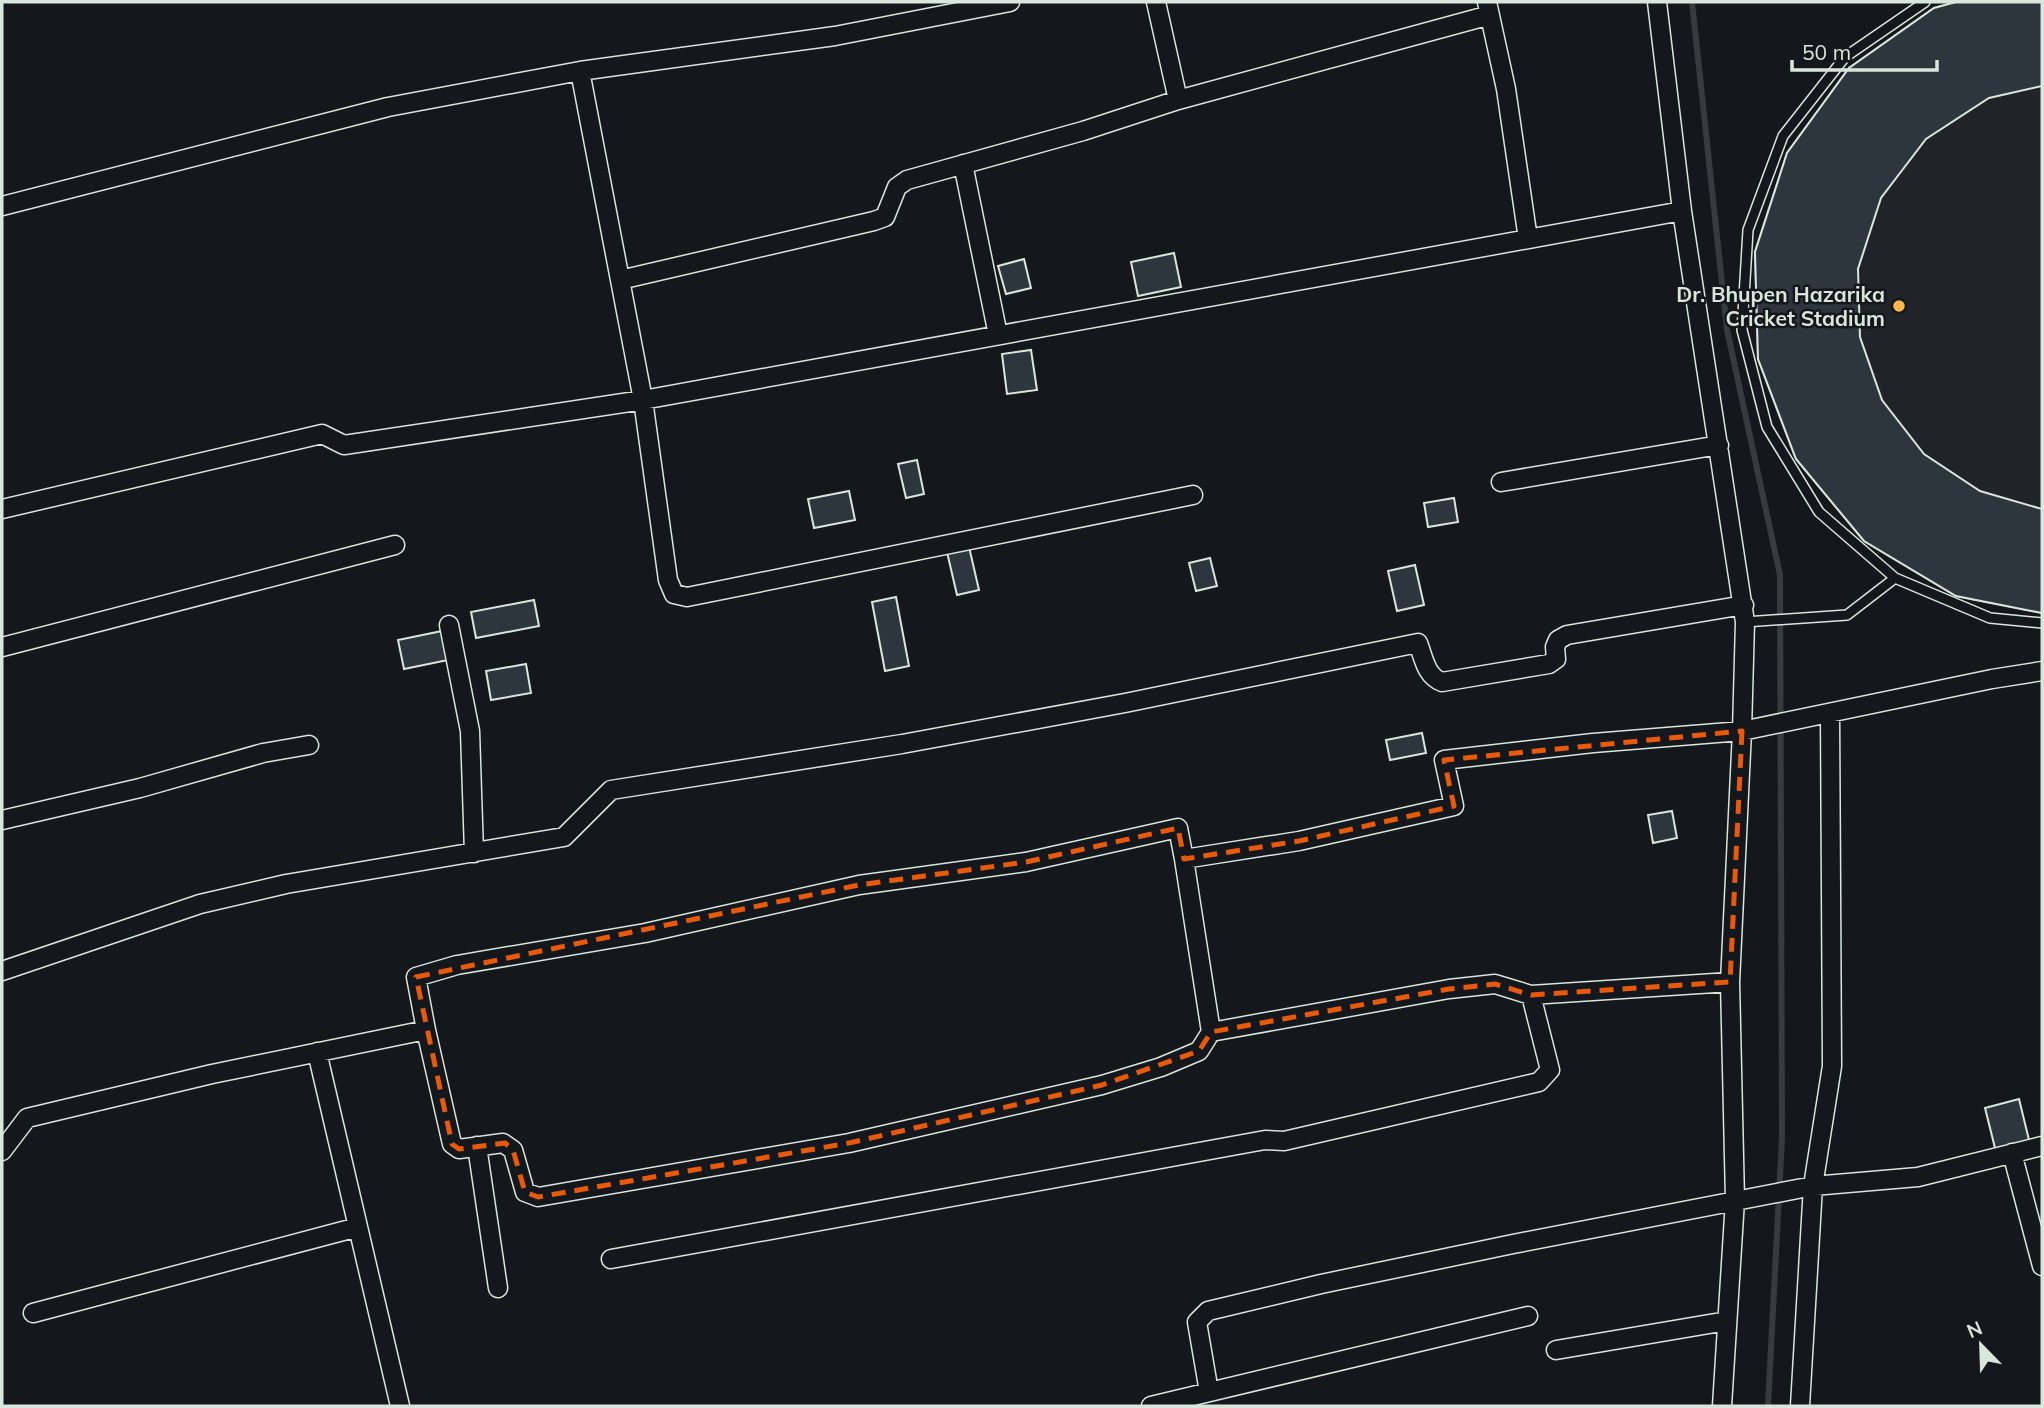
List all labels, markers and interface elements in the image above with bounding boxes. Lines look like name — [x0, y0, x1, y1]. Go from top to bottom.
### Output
scale bar — [1792, 28, 1937, 72]
text: 50 m — [1802, 39, 1851, 65]
place label: Dr. Bhupen Hazarika Cricket Stadium — [1676, 281, 1885, 331]
marker: Dr. Bhupen Hazarika Cricket Stadium — [1891, 298, 1907, 314]
north arrow — [1946, 1310, 2016, 1380]
text: N — [1963, 1316, 1986, 1343]

